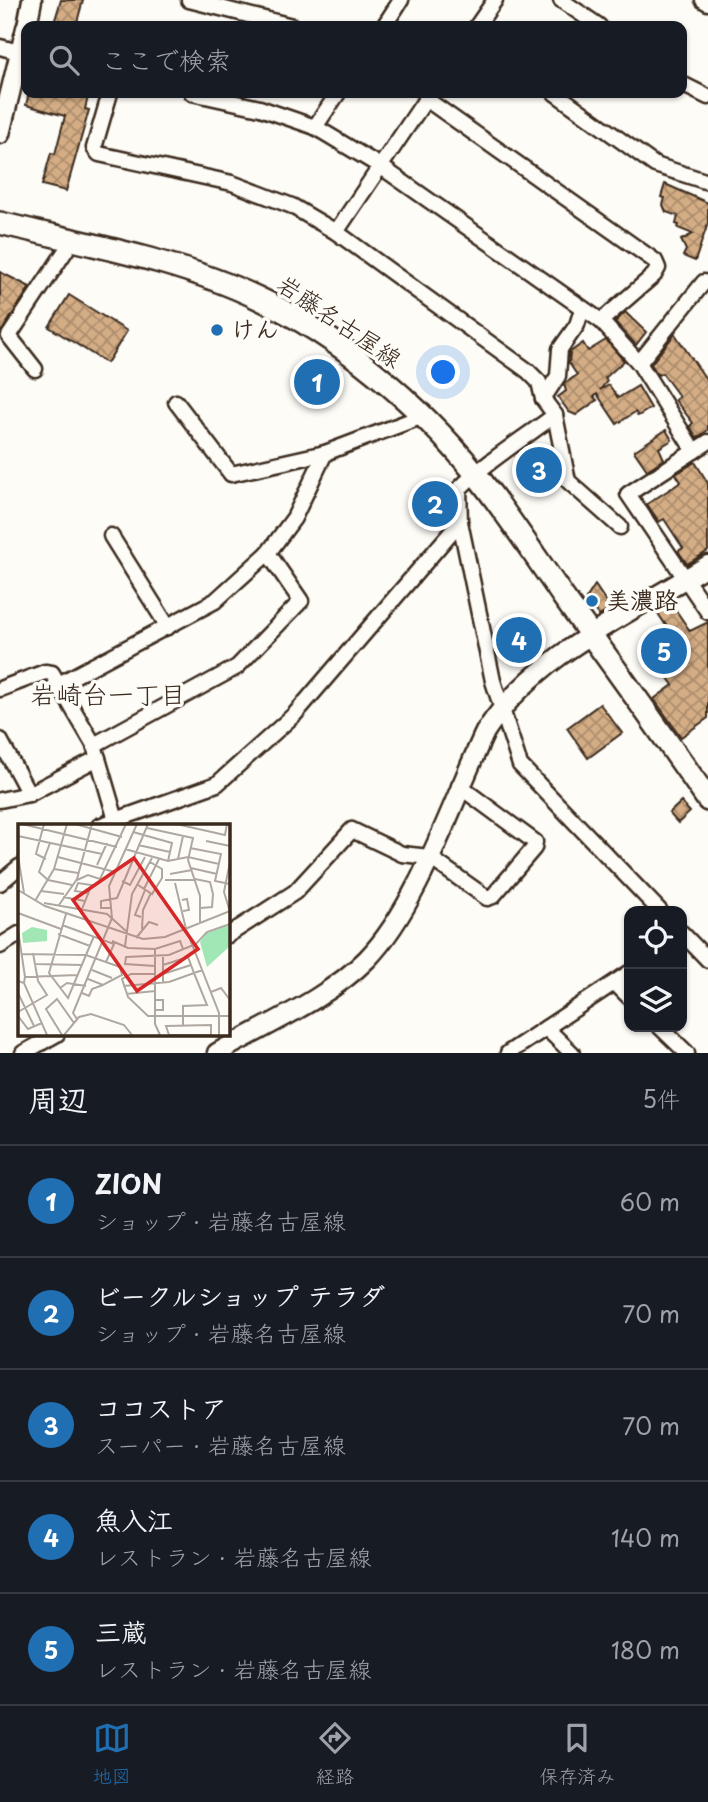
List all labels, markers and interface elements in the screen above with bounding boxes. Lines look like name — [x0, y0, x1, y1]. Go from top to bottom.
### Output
search box — [21, 21, 687, 98]
text: ここで検索 — [101, 40, 231, 79]
icon: search — [45, 41, 83, 79]
street label: 岩藤名古屋線 — [270, 265, 410, 376]
place label: けん — [231, 310, 279, 346]
marker: けん — [209, 322, 225, 338]
your location — [426, 355, 460, 389]
pin: 1 — [294, 356, 340, 408]
pin: 3 — [516, 444, 562, 496]
pin: 2 — [412, 478, 458, 530]
place label: 美濃路 — [606, 581, 678, 617]
marker: 美濃路 — [584, 593, 600, 609]
pin: 4 — [496, 614, 542, 666]
pin: 5 — [641, 625, 687, 677]
district label: 岩崎台一丁目 — [30, 674, 186, 713]
inset map — [18, 824, 229, 1036]
map controls — [624, 906, 687, 1032]
button: locate — [624, 906, 687, 969]
button: layers — [624, 969, 687, 1032]
text: 周辺 — [28, 1076, 88, 1121]
text: 5件 — [642, 1081, 680, 1116]
text: ZION — [95, 1164, 162, 1203]
text: 1 — [46, 1184, 57, 1219]
text: 60 m — [620, 1184, 680, 1219]
text: ショップ · 岩藤名古屋線 — [95, 1203, 346, 1238]
text: ビークルショップ テラダ — [95, 1276, 385, 1315]
text: 2 — [43, 1296, 59, 1331]
text: 70 m — [622, 1296, 680, 1331]
text: ショップ · 岩藤名古屋線 — [95, 1315, 346, 1350]
text: ココストア — [95, 1388, 227, 1427]
text: 3 — [43, 1408, 59, 1443]
text: 70 m — [622, 1408, 680, 1443]
text: スーパー · 岩藤名古屋線 — [95, 1427, 346, 1462]
text: 魚入江 — [95, 1500, 173, 1539]
text: 4 — [43, 1520, 59, 1555]
text: 140 m — [611, 1520, 680, 1555]
text: レストラン · 岩藤名古屋線 — [95, 1539, 371, 1574]
text: 三蔵 — [95, 1612, 147, 1651]
text: 5 — [44, 1632, 58, 1667]
text: 180 m — [611, 1632, 680, 1667]
text: レストラン · 岩藤名古屋線 — [95, 1651, 371, 1686]
tab: 地図 — [93, 1719, 131, 1789]
tab: 経路 — [316, 1719, 354, 1789]
tab: 保存済み — [539, 1719, 615, 1789]

